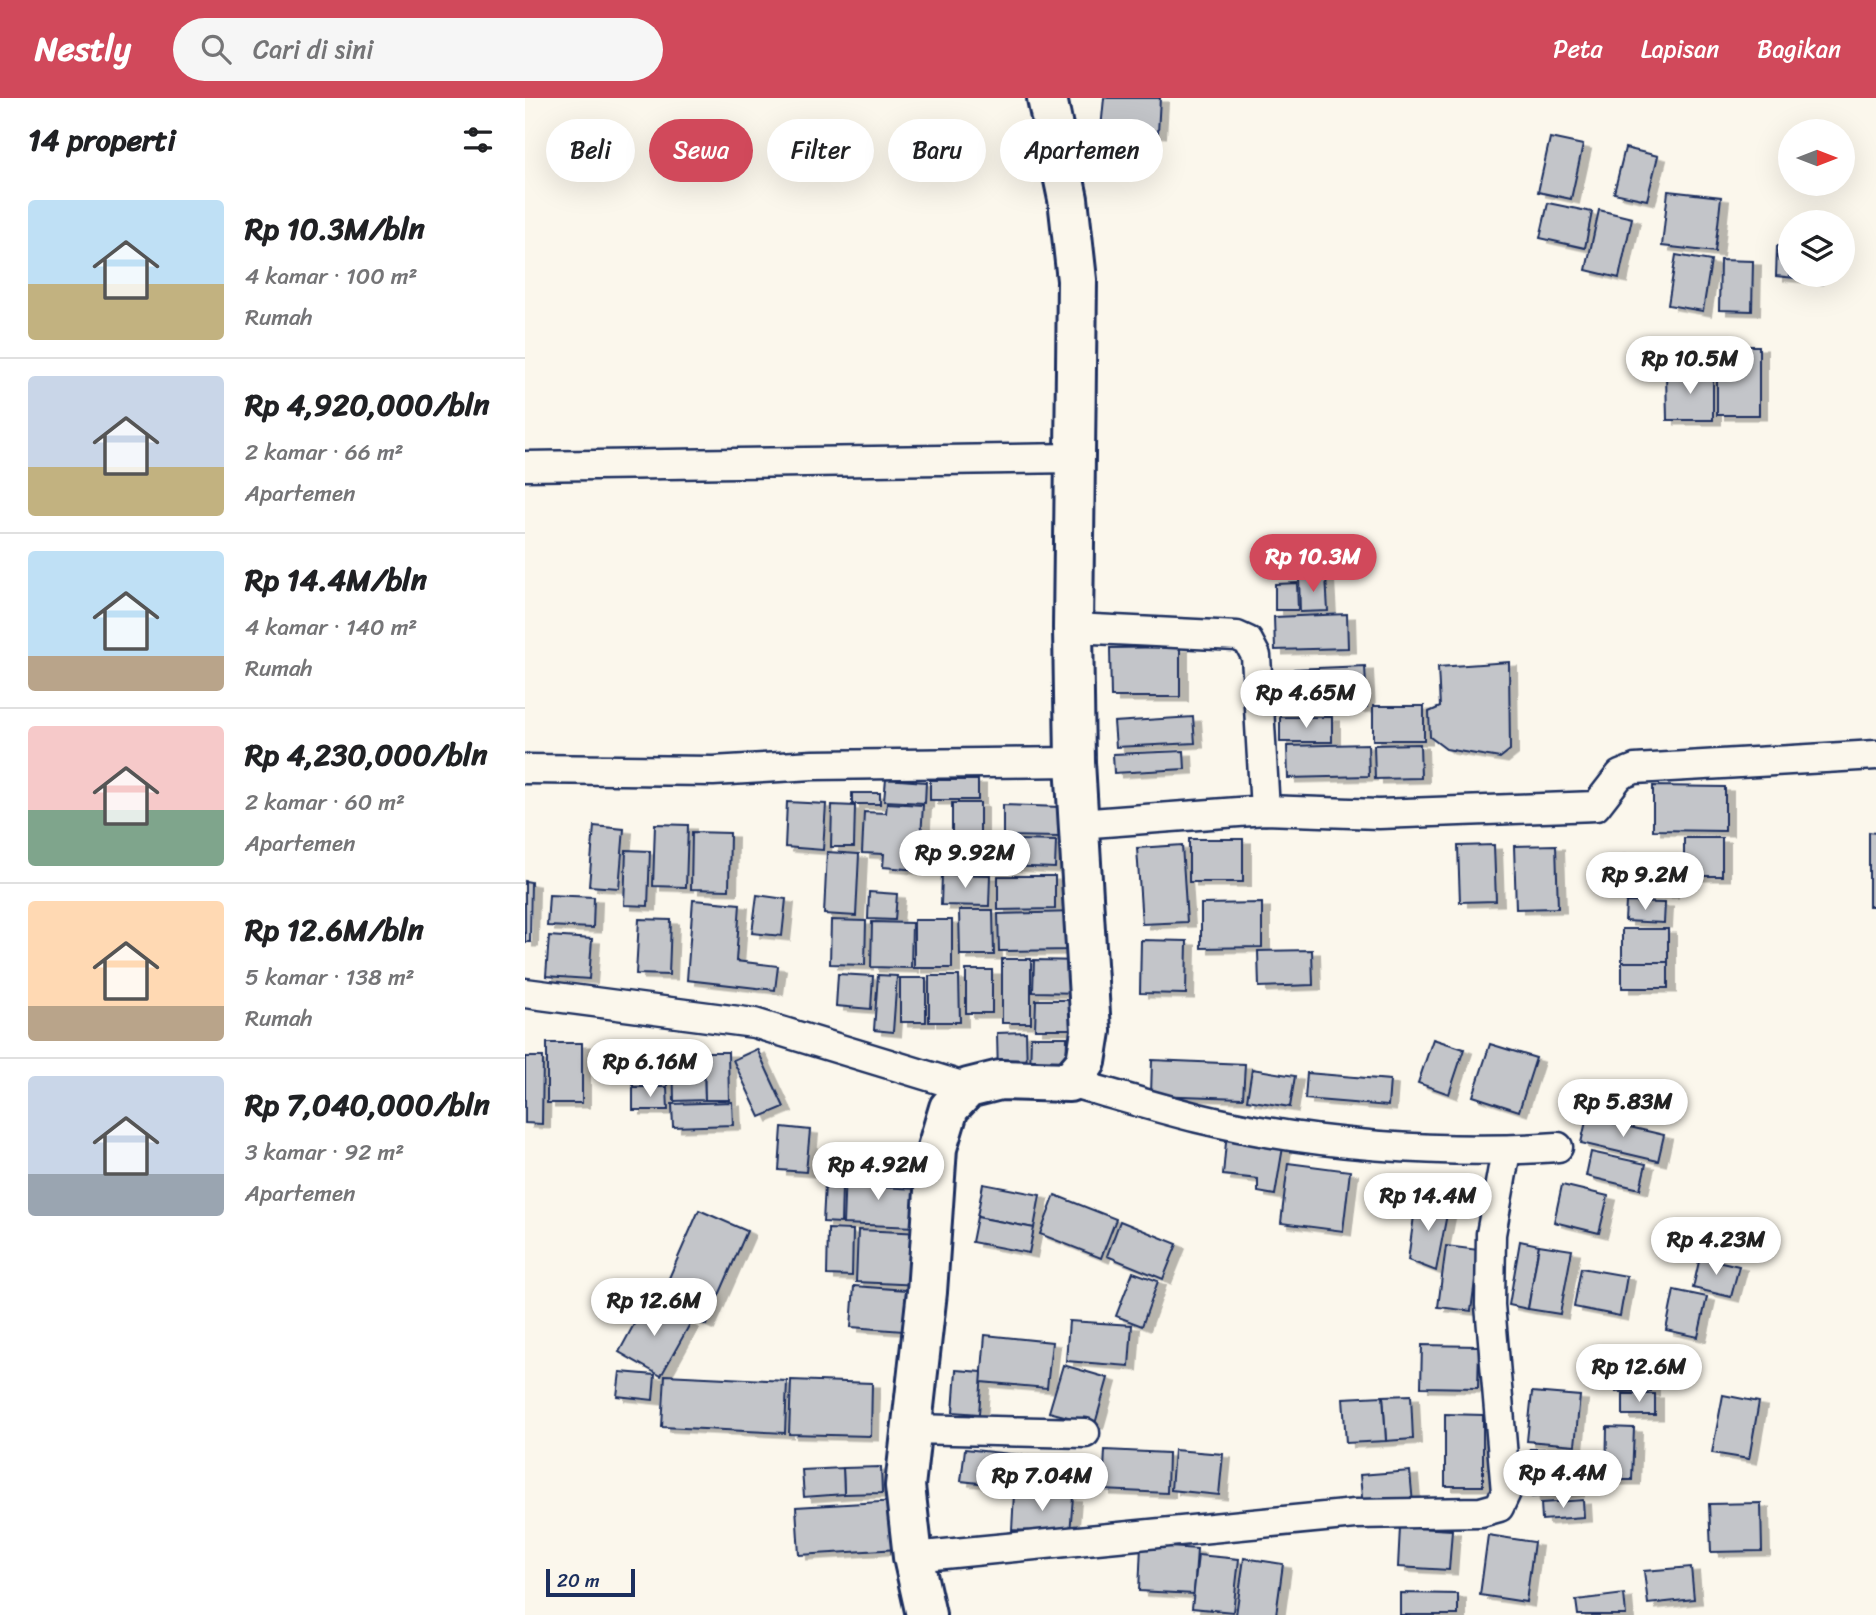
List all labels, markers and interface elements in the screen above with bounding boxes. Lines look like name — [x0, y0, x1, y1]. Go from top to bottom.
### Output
search box — [173, 18, 663, 81]
text: Nestly — [35, 20, 131, 78]
text: Cari di sini — [253, 26, 374, 72]
text: Peta — [1553, 28, 1603, 70]
text: Lapisan — [1641, 28, 1719, 70]
text: Bagikan — [1757, 28, 1841, 70]
icon: search — [197, 30, 235, 68]
text: 14 properti — [28, 113, 176, 167]
chip: Beli — [546, 119, 635, 182]
chip: Sewa — [649, 119, 753, 182]
chip: Filter — [767, 119, 874, 182]
chip: Baru — [888, 119, 986, 182]
chip: Apartemen — [1000, 119, 1163, 182]
north arrow — [1778, 119, 1855, 196]
map controls — [1778, 119, 1855, 287]
icon: filters — [459, 121, 497, 159]
text: Rp 10.3M/bln — [245, 202, 425, 256]
button: layers — [1778, 210, 1855, 287]
icon: home — [84, 228, 168, 312]
text: 4 kamar · 100 m² — [245, 256, 418, 297]
text: Rumah — [245, 297, 313, 338]
pin: Rp 10.5M — [1618, 336, 1762, 396]
text: Rp 10.5M — [1642, 338, 1738, 379]
text: Rp 4,920,000/bln — [245, 378, 490, 432]
icon: home — [84, 404, 168, 488]
text: 2 kamar · 66 m² — [245, 432, 404, 473]
text: Apartemen — [245, 473, 355, 514]
pin: Rp 10.3M — [1241, 534, 1385, 594]
text: Rp 10.3M — [1266, 536, 1360, 577]
text: Rp 14.4M/bln — [245, 553, 427, 607]
icon: home — [84, 579, 168, 663]
text: 4 kamar · 140 m² — [245, 607, 417, 648]
text: Rumah — [245, 648, 313, 689]
pin: Rp 4.65M — [1234, 670, 1378, 730]
text: Rp 4.65M — [1256, 672, 1356, 713]
text: Rp 4,230,000/bln — [245, 728, 488, 782]
icon: home — [84, 754, 168, 838]
text: 2 kamar · 60 m² — [245, 782, 405, 823]
text: Apartemen — [245, 823, 355, 864]
pin: Rp 9.92M — [893, 830, 1037, 890]
text: Rp 9.92M — [915, 832, 1015, 873]
pin: Rp 9.2M — [1580, 852, 1710, 912]
text: Rp 9.2M — [1602, 854, 1688, 895]
text: Rp 12.6M/bln — [245, 903, 424, 957]
icon: home — [84, 929, 168, 1013]
text: 5 kamar · 138 m² — [245, 957, 415, 998]
text: Rumah — [245, 998, 313, 1039]
pin: Rp 6.16M — [578, 1040, 722, 1099]
text: Rp 6.16M — [603, 1041, 697, 1082]
text: Rp 7,040,000/bln — [245, 1078, 490, 1132]
pin: Rp 5.83M — [1551, 1080, 1695, 1139]
text: Rp 5.83M — [1574, 1081, 1672, 1122]
icon: home — [84, 1104, 168, 1188]
text: 3 kamar · 92 m² — [245, 1132, 404, 1173]
pin: Rp 4.92M — [806, 1142, 950, 1202]
text: Rp 4.92M — [828, 1144, 928, 1185]
text: Apartemen — [245, 1173, 355, 1214]
pin: Rp 14.4M — [1356, 1174, 1500, 1233]
text: Rp 14.4M — [1380, 1175, 1476, 1216]
pin: Rp 4.23M — [1644, 1218, 1788, 1277]
text: Rp 4.23M — [1667, 1219, 1765, 1260]
pin: Rp 12.6M — [582, 1278, 726, 1338]
text: Rp 12.6M — [607, 1280, 701, 1321]
pin: Rp 12.6M — [1567, 1344, 1711, 1404]
text: Rp 12.6M — [1592, 1346, 1686, 1387]
pin: Rp 4.4M — [1498, 1450, 1628, 1510]
text: Rp 4.4M — [1519, 1452, 1607, 1493]
pin: Rp 7.04M — [970, 1454, 1114, 1513]
text: Rp 7.04M — [992, 1455, 1092, 1496]
text: 20 m — [557, 1564, 600, 1597]
scale bar — [546, 1566, 635, 1598]

